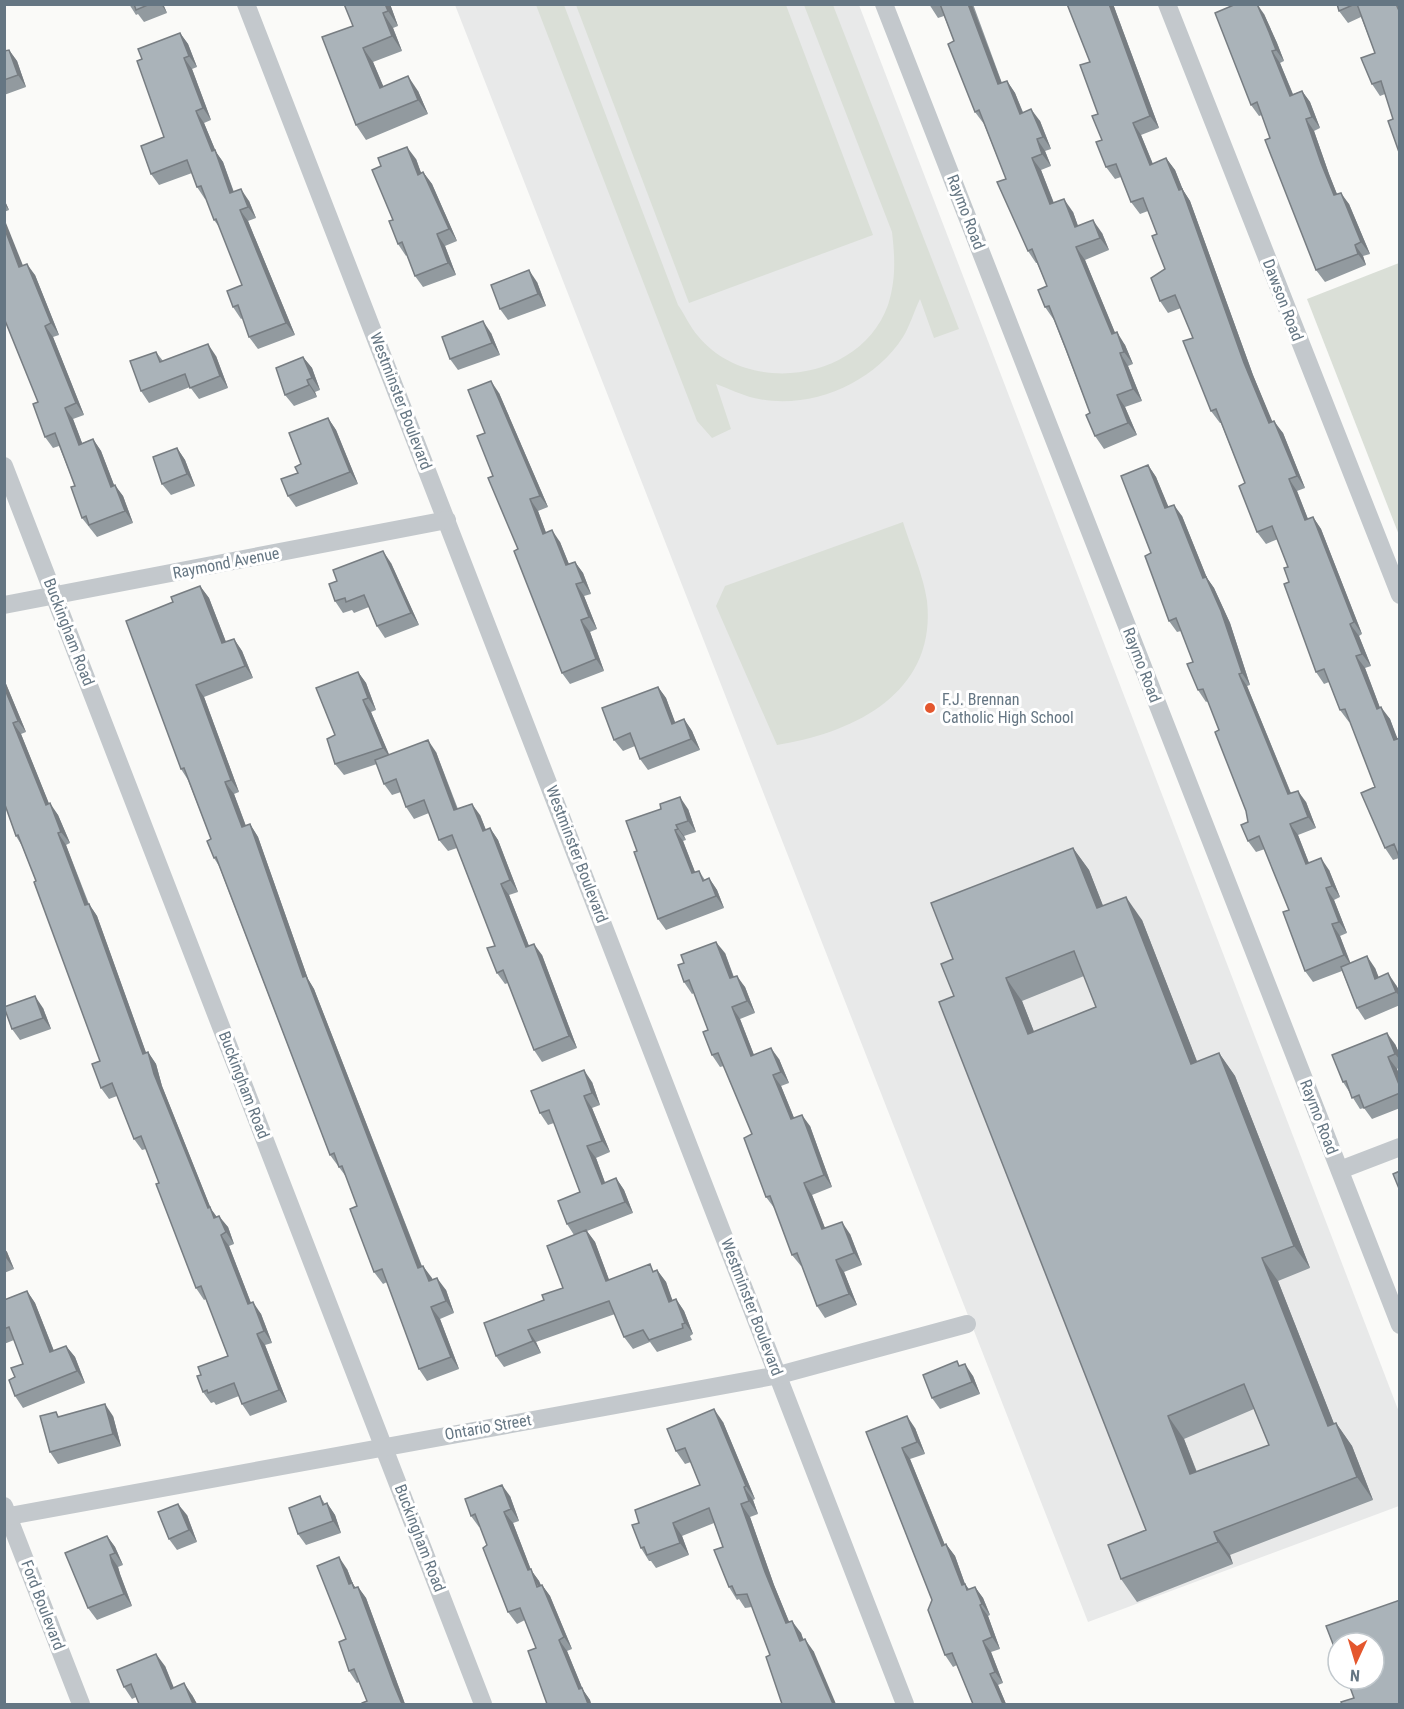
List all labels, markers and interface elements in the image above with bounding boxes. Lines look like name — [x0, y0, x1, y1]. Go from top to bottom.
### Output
street label: Raymo Road — [943, 172, 989, 252]
street label: Dawson Road — [1259, 256, 1307, 344]
street label: Westminster Boulevard — [366, 330, 436, 472]
street label: Raymond Avenue — [171, 543, 281, 583]
street label: Buckingham Road — [40, 576, 98, 688]
street label: Raymo Road — [1119, 625, 1165, 705]
place label: F.J. Brennan Catholic High School — [942, 690, 1074, 727]
marker: F.J. Brennan Catholic High School — [923, 701, 937, 715]
street label: Westminster Boulevard — [542, 783, 612, 925]
street label: Buckingham Road — [215, 1029, 273, 1141]
street label: Raymo Road — [1296, 1077, 1342, 1157]
street label: Westminster Boulevard — [717, 1236, 787, 1378]
street label: Ontario Street — [443, 1410, 533, 1444]
street label: Buckingham Road — [391, 1482, 449, 1594]
street label: Ford Boulevard — [17, 1557, 69, 1653]
north arrow — [1326, 1631, 1386, 1691]
text: N — [1349, 1666, 1361, 1685]

